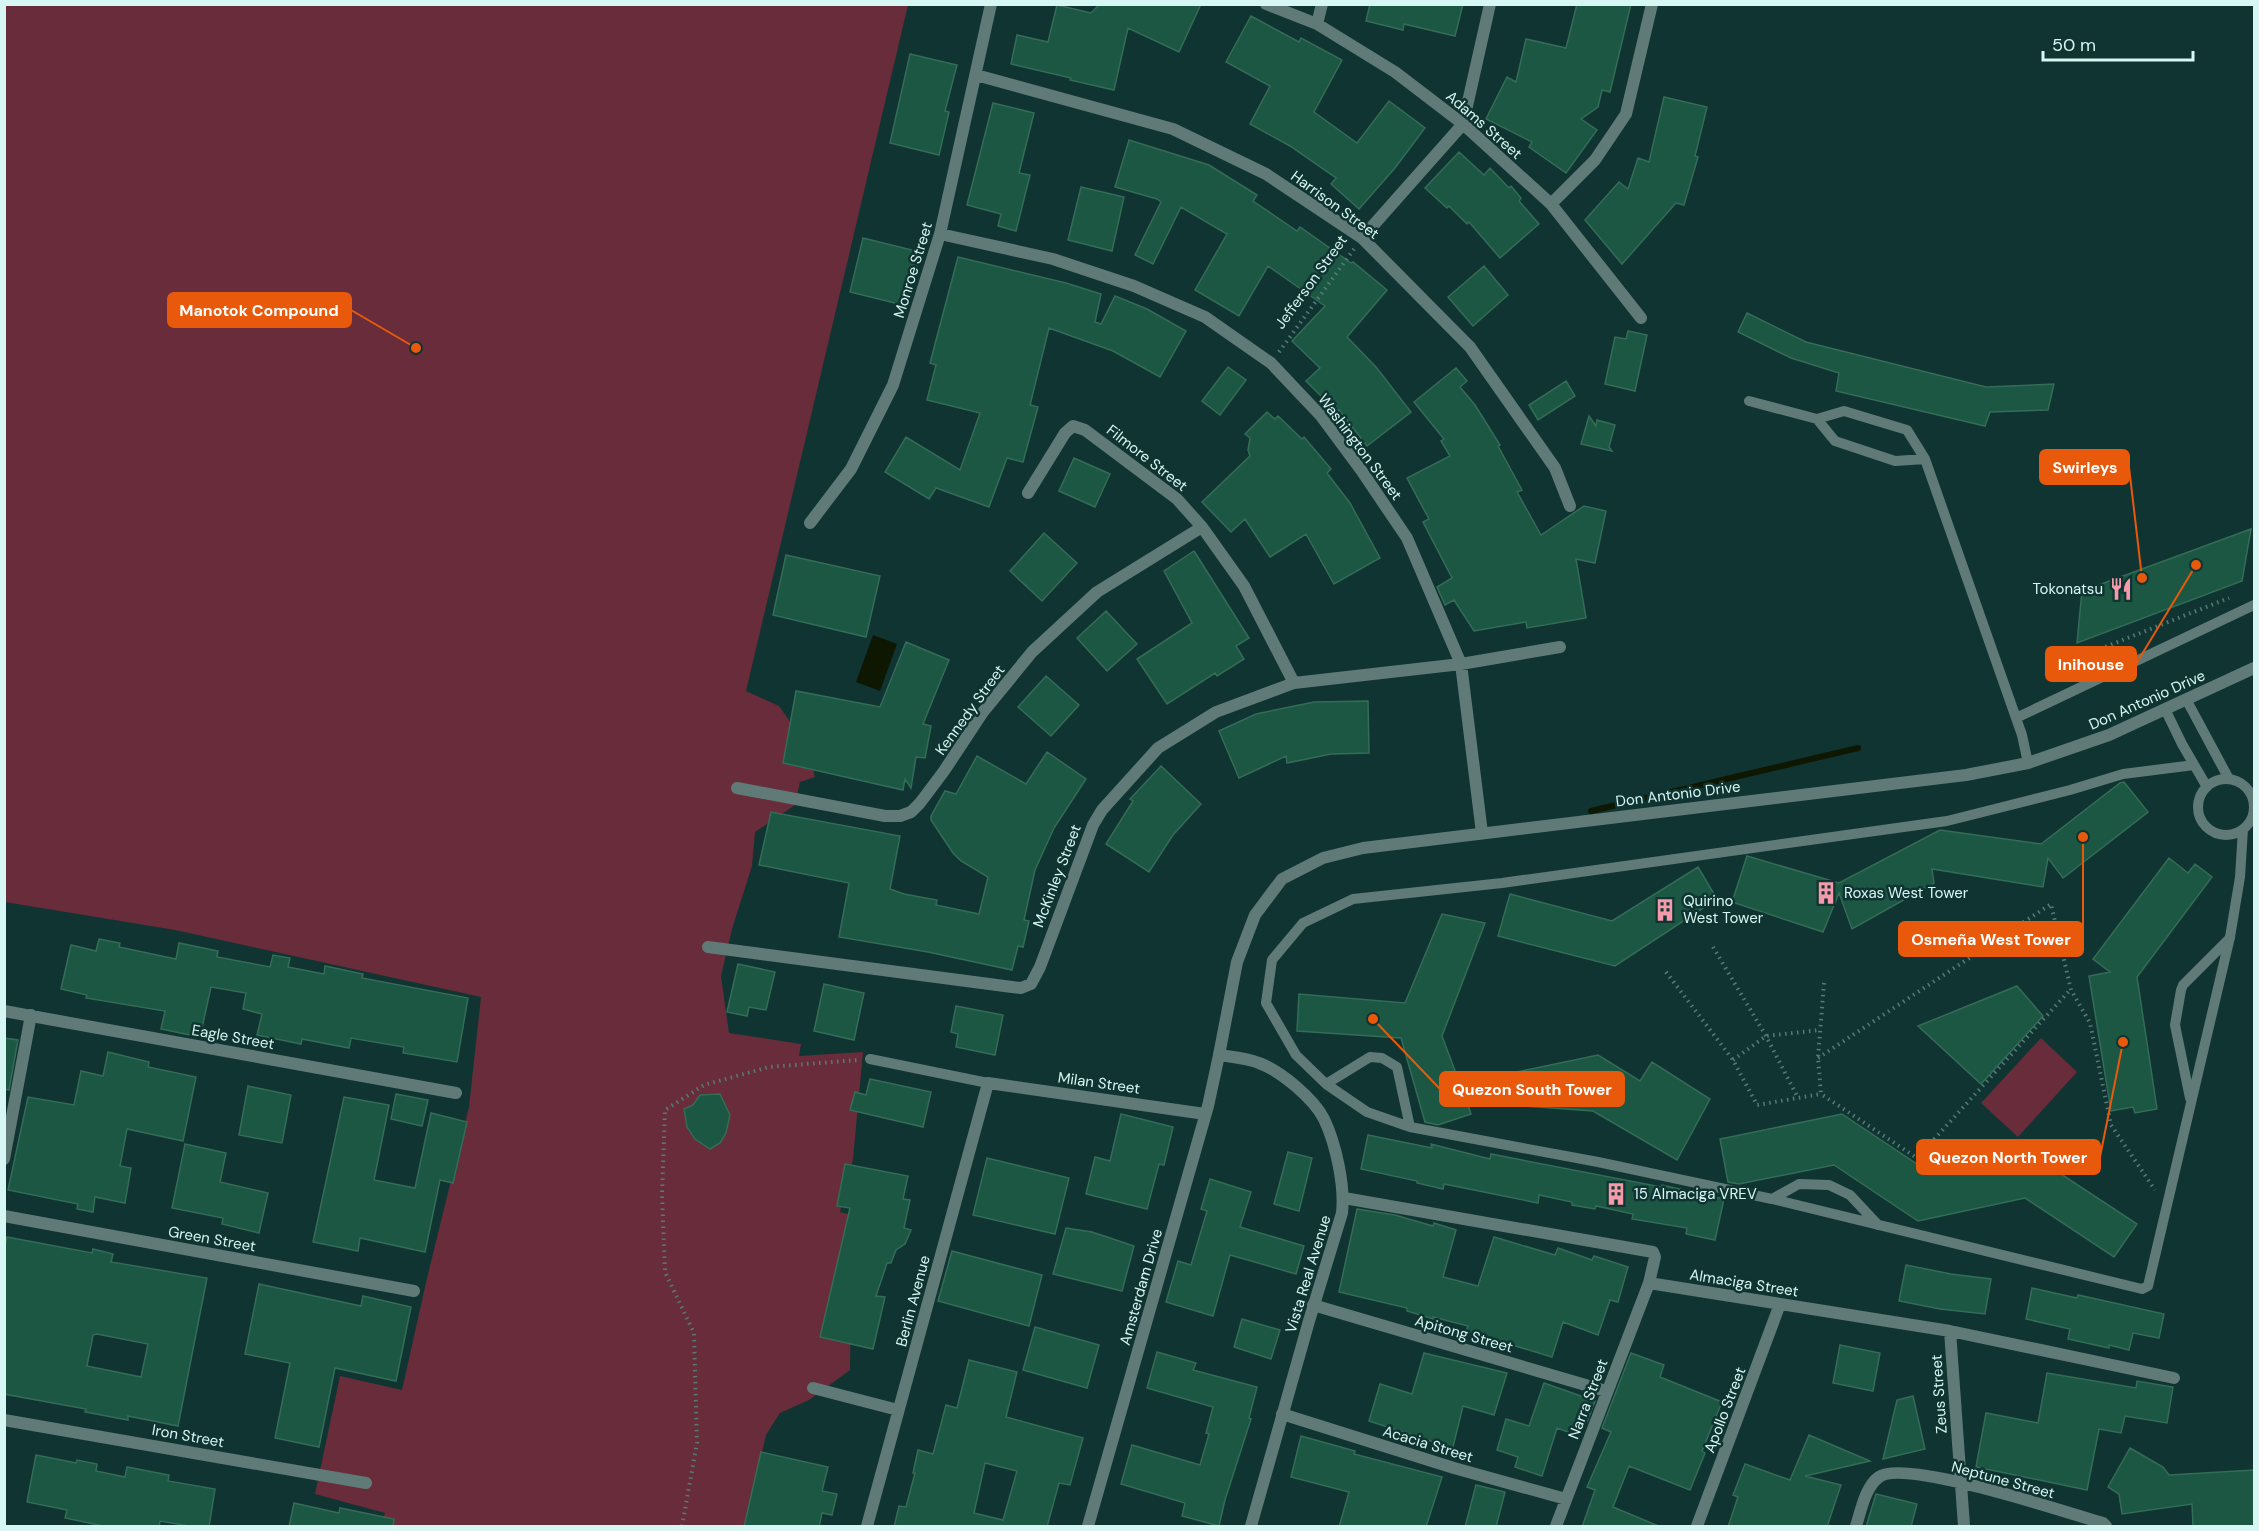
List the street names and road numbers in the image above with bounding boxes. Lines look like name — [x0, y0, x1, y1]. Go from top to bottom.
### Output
street label: Adams Street — [1442, 86, 1526, 164]
street label: Harrison Street — [1287, 166, 1383, 244]
street label: Monroe Street — [889, 219, 937, 320]
street label: Jefferson Street — [1270, 231, 1352, 333]
street label: Washington Street — [1313, 390, 1407, 504]
street label: Filmore Street — [1102, 420, 1192, 496]
street label: Kennedy Street — [931, 661, 1010, 759]
street label: Don Antonio Drive — [2086, 665, 2208, 735]
street label: Don Antonio Drive — [1614, 776, 1742, 812]
street label: McKinley Street — [1028, 822, 1086, 930]
street label: Eagle Street — [190, 1020, 276, 1054]
street label: Milan Street — [1057, 1067, 1142, 1099]
street label: Vista Real Avenue — [1281, 1213, 1335, 1335]
street label: Green Street — [167, 1221, 258, 1257]
street label: Amsterdam Drive — [1115, 1226, 1167, 1348]
street label: Berlin Avenue — [891, 1253, 935, 1349]
street label: Almaciga Street — [1688, 1265, 1800, 1302]
street label: Apitong Street — [1413, 1310, 1515, 1358]
street label: Zeus Street — [1926, 1354, 1952, 1434]
street label: Narra Street — [1564, 1356, 1612, 1442]
street label: Apollo Street — [1699, 1364, 1751, 1456]
street label: Iron Street — [150, 1420, 226, 1452]
street label: Acacia Street — [1381, 1421, 1476, 1467]
street label: Neptune Street — [1949, 1457, 2057, 1503]

